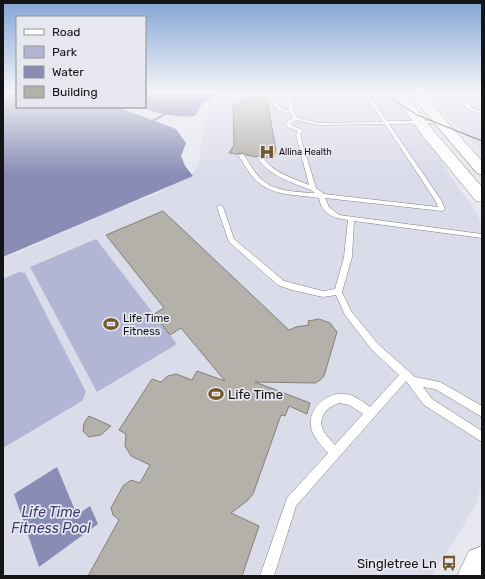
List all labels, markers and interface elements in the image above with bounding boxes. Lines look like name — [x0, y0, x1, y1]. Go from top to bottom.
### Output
legend — [16, 16, 146, 108]
text: Road — [52, 25, 80, 39]
text: Park — [52, 45, 78, 59]
text: Water — [52, 65, 84, 79]
text: Building — [52, 85, 98, 99]
hospital icon: Allina Health — [258, 143, 276, 161]
place label: Allina Health — [279, 147, 332, 157]
place label: Life Time Fitness — [123, 312, 170, 338]
sports icon: Life Time Fitness — [102, 315, 120, 333]
sports icon: Life Time — [207, 385, 225, 403]
place label: Life Time — [228, 387, 283, 402]
water label: Life Time Fitness Pool — [11, 504, 91, 537]
bus stop icon: Singletree Ln — [440, 554, 458, 572]
place label: Singletree Ln — [357, 556, 437, 572]

